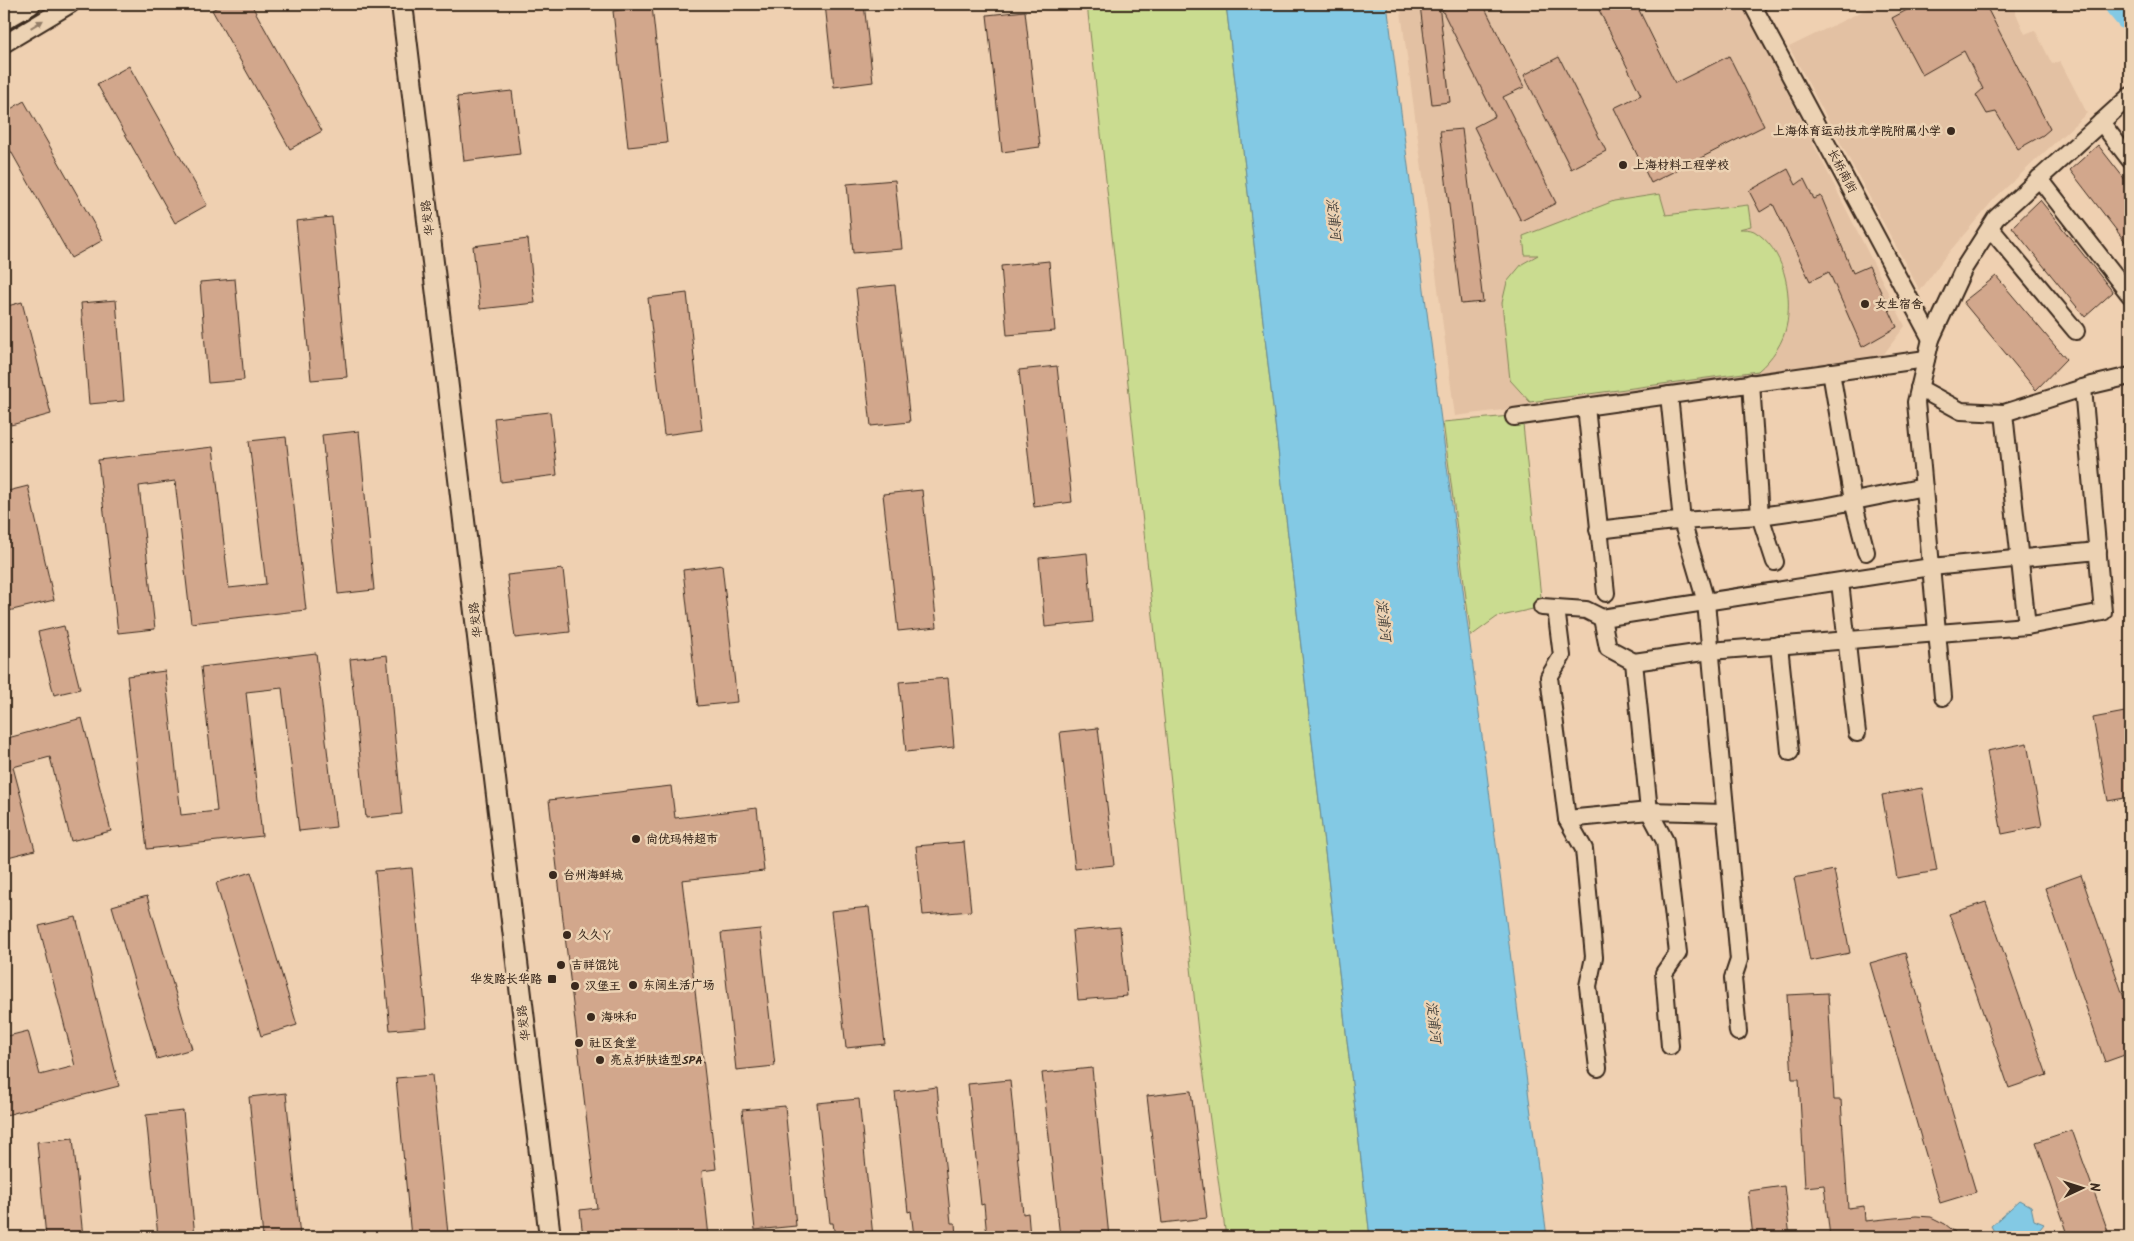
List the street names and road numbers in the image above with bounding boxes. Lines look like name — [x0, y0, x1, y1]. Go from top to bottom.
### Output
street label: 长桥南街 — [1822, 145, 1862, 197]
street label: 华发路 — [416, 199, 440, 237]
street label: 华发路 — [464, 601, 488, 639]
street label: 华发路 — [512, 1004, 536, 1042]

